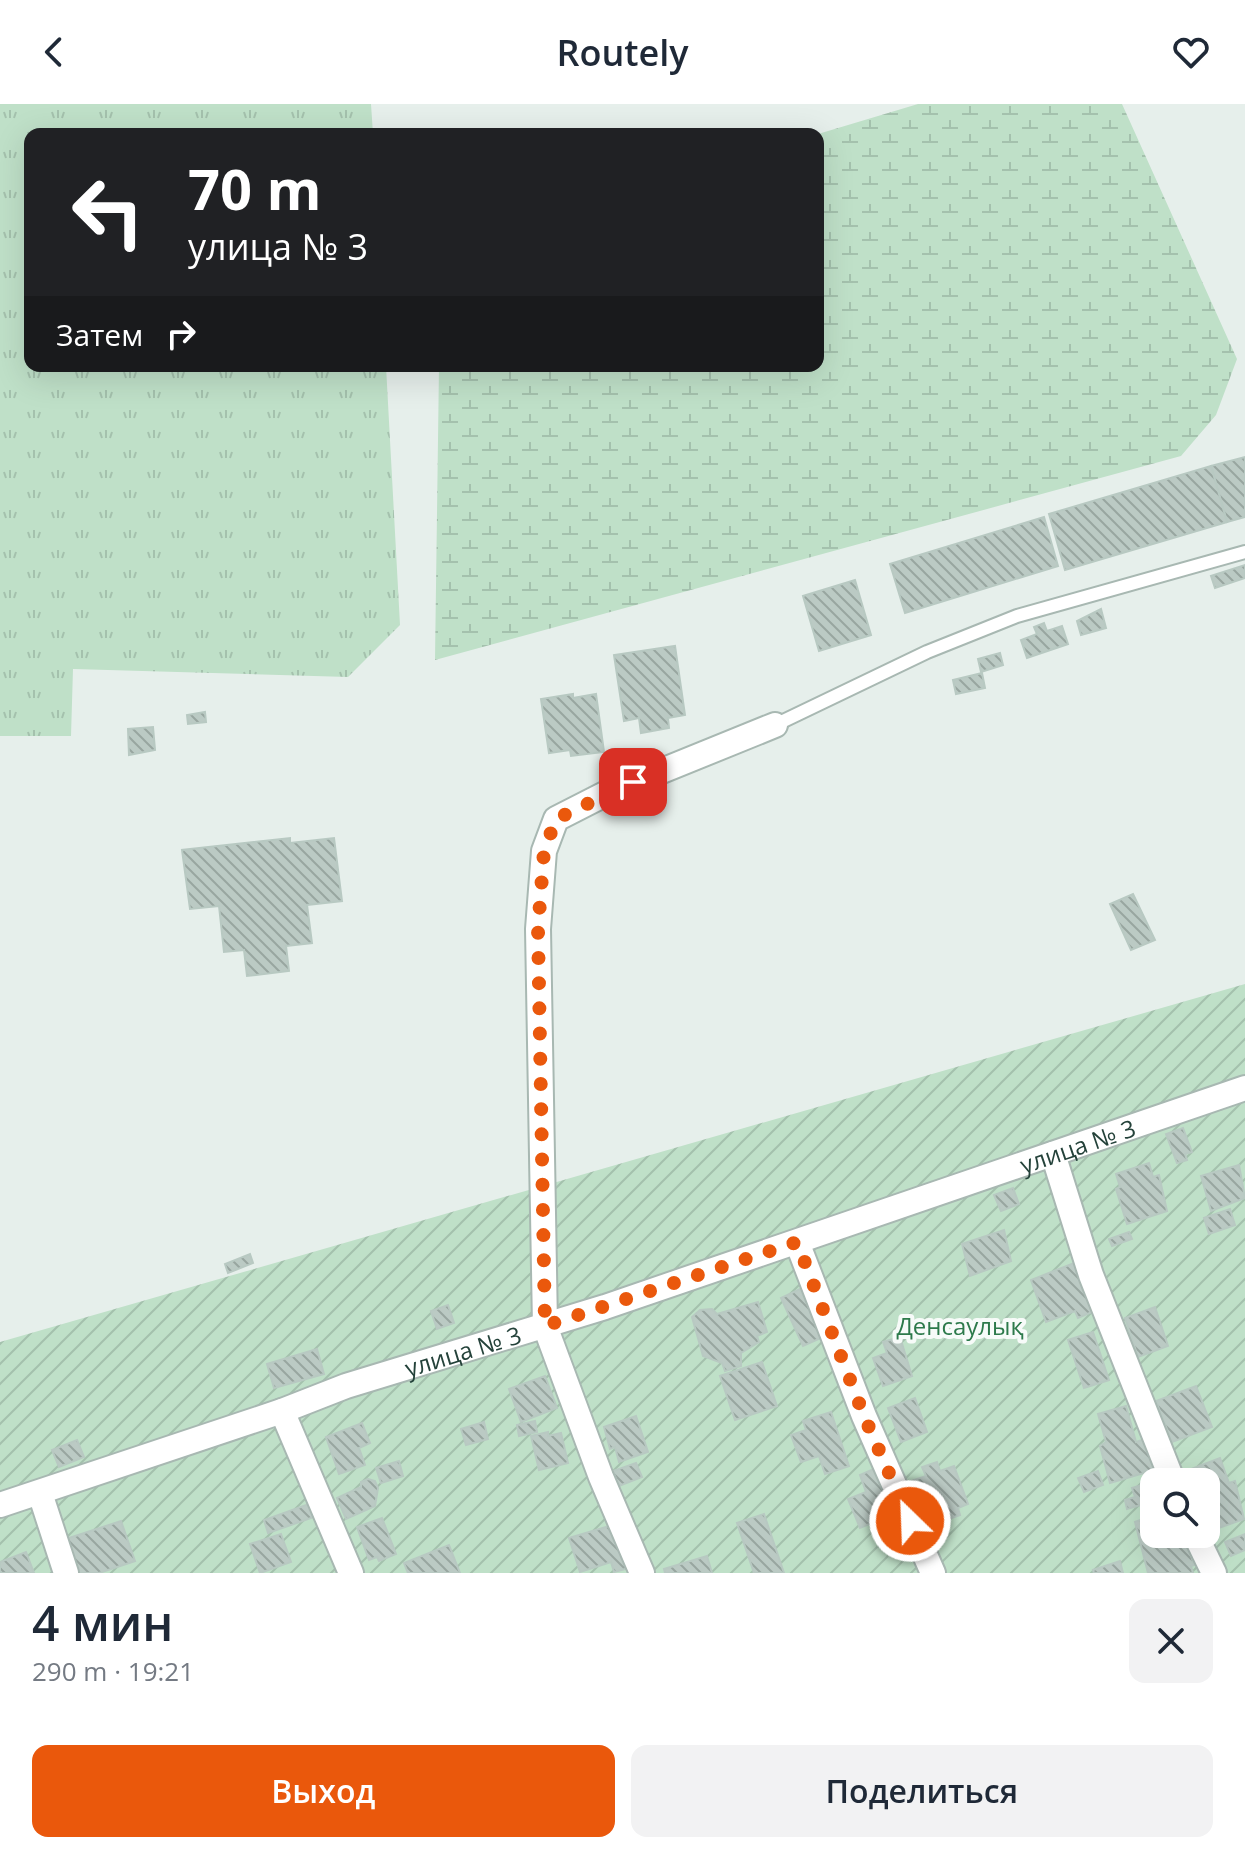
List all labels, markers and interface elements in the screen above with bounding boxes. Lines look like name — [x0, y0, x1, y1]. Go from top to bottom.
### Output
text: Routely — [556, 28, 689, 77]
icon: back — [32, 30, 76, 74]
icon: heart — [1169, 30, 1213, 74]
text: 70 m — [188, 150, 322, 226]
icon: left — [56, 160, 160, 264]
text: улица № 3 — [188, 222, 368, 271]
icon: right — [159, 312, 203, 356]
text: Затем — [56, 314, 143, 355]
pin — [599, 748, 667, 816]
icon: arrive — [611, 760, 655, 804]
street label: улица № 3 — [1015, 1110, 1140, 1180]
park label: Денсаулық — [896, 1309, 1024, 1342]
street label: улица № 3 — [400, 1317, 525, 1384]
map controls — [1140, 1468, 1220, 1548]
button: search — [1140, 1468, 1220, 1548]
position arrow — [868, 1479, 952, 1563]
text: 4 мин — [32, 1590, 173, 1655]
button: close — [1129, 1599, 1213, 1683]
text: 290 m · 19:21 — [32, 1653, 194, 1689]
button: Выход — [32, 1745, 615, 1837]
button: Поделиться — [631, 1745, 1213, 1837]

